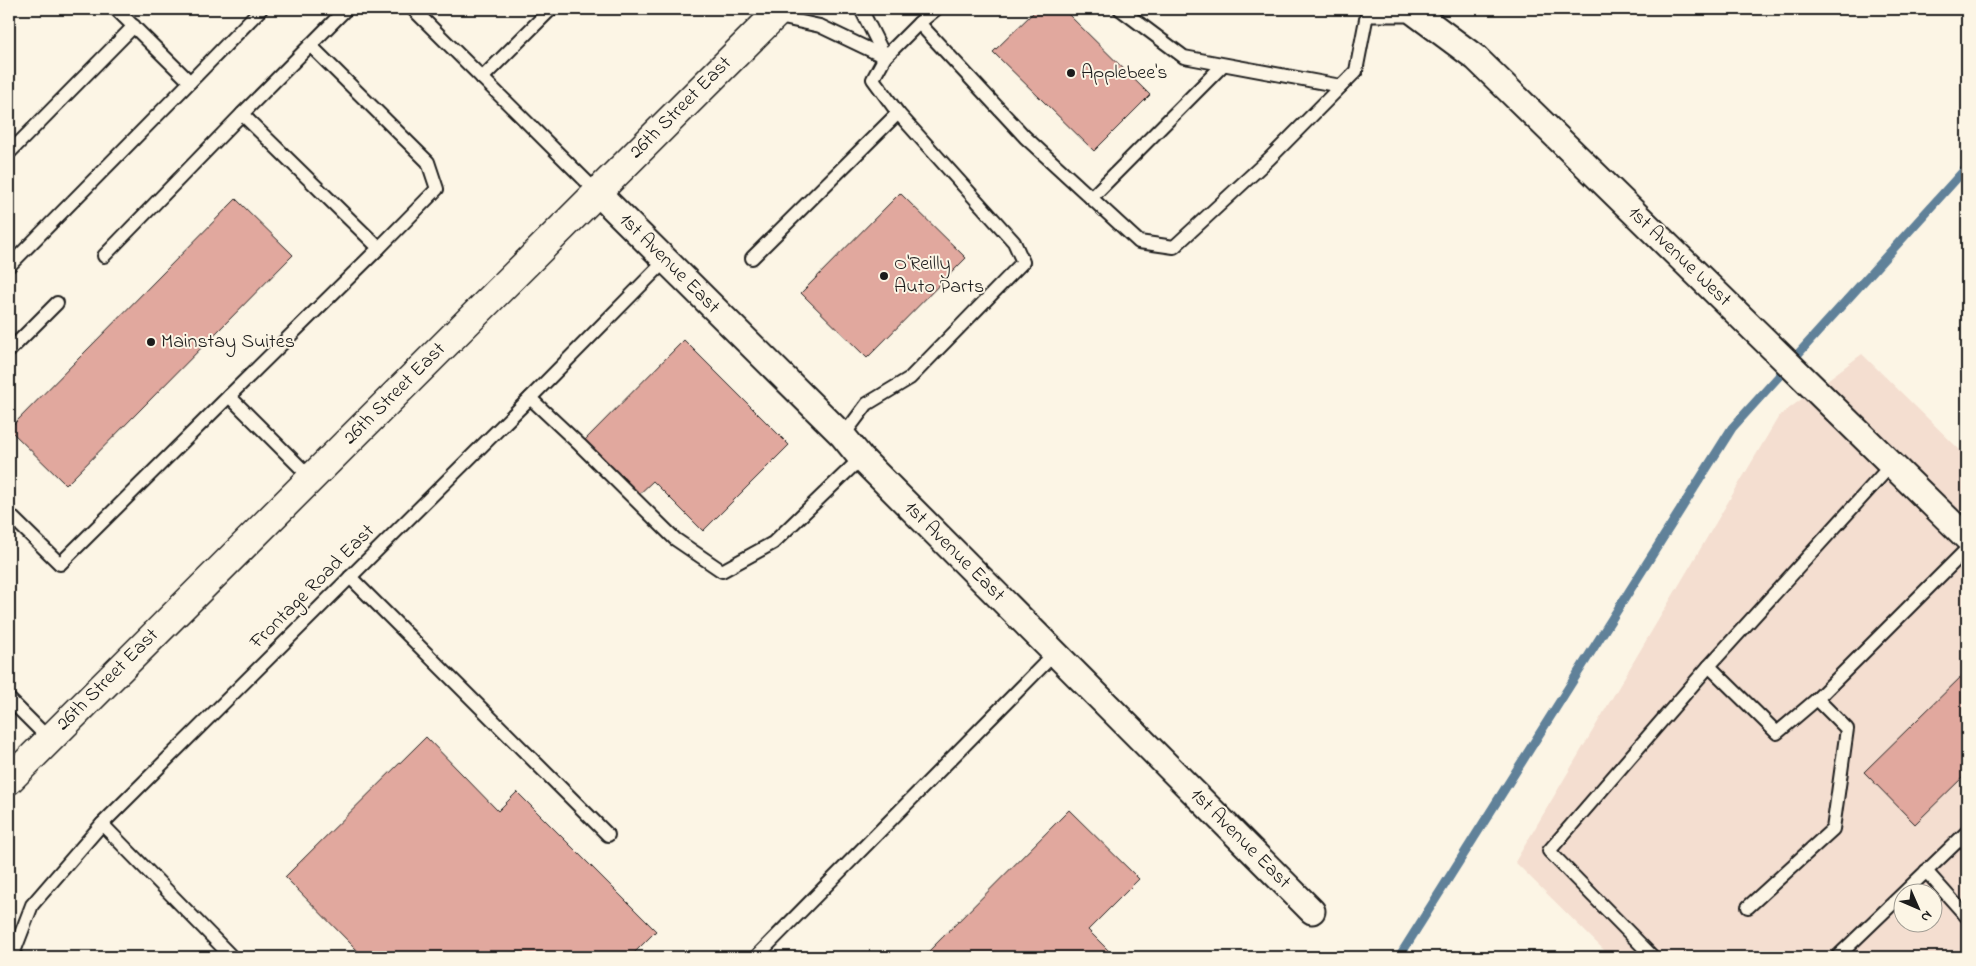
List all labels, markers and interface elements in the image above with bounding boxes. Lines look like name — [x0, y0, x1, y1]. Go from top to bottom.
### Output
street label: 26th Street East — [623, 50, 739, 166]
place label: Applebee's — [1081, 59, 1168, 88]
marker: Applebee's — [1065, 67, 1077, 79]
street label: 1st Avenue West — [1621, 200, 1738, 314]
street label: 1st Avenue East — [612, 207, 726, 321]
place label: O'Reilly Auto Parts — [894, 250, 984, 302]
marker: O'Reilly Auto Parts — [878, 270, 890, 282]
place label: Mainstay Suites — [161, 328, 295, 357]
marker: Mainstay Suites — [145, 336, 157, 348]
street label: 26th Street East — [337, 336, 453, 452]
street label: 1st Avenue East — [897, 495, 1011, 609]
street label: Frontage Road East — [243, 518, 383, 658]
street label: 26th Street East — [50, 622, 166, 738]
street label: 1st Avenue East — [1183, 782, 1297, 896]
north arrow — [1894, 884, 1944, 934]
text: N — [1915, 905, 1937, 927]

